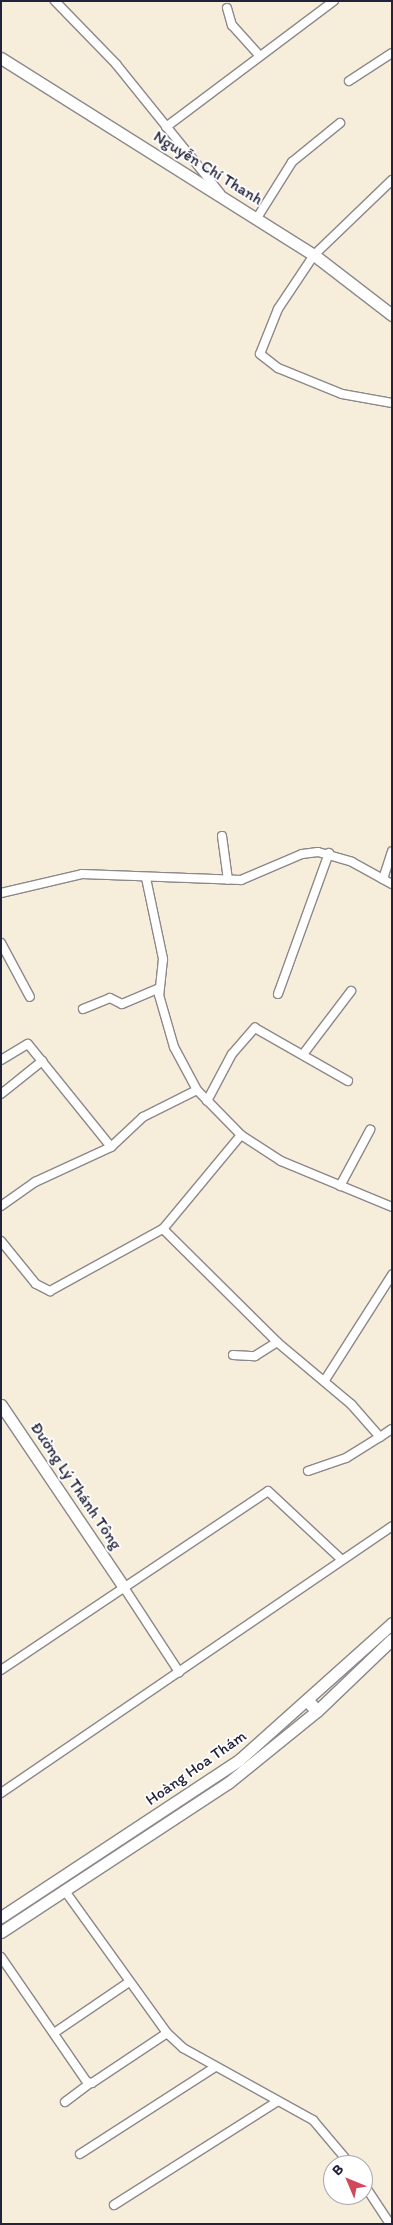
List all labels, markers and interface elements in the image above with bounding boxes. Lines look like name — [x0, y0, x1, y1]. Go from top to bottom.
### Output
street label: Nguyễn Chí Thanh — [150, 127, 266, 209]
street label: Đường Lý Thánh Tông — [27, 1419, 125, 1553]
street label: Hoàng Hoa Thám — [142, 1726, 250, 1810]
north arrow — [323, 2155, 373, 2205]
text: B — [329, 2161, 347, 2179]

